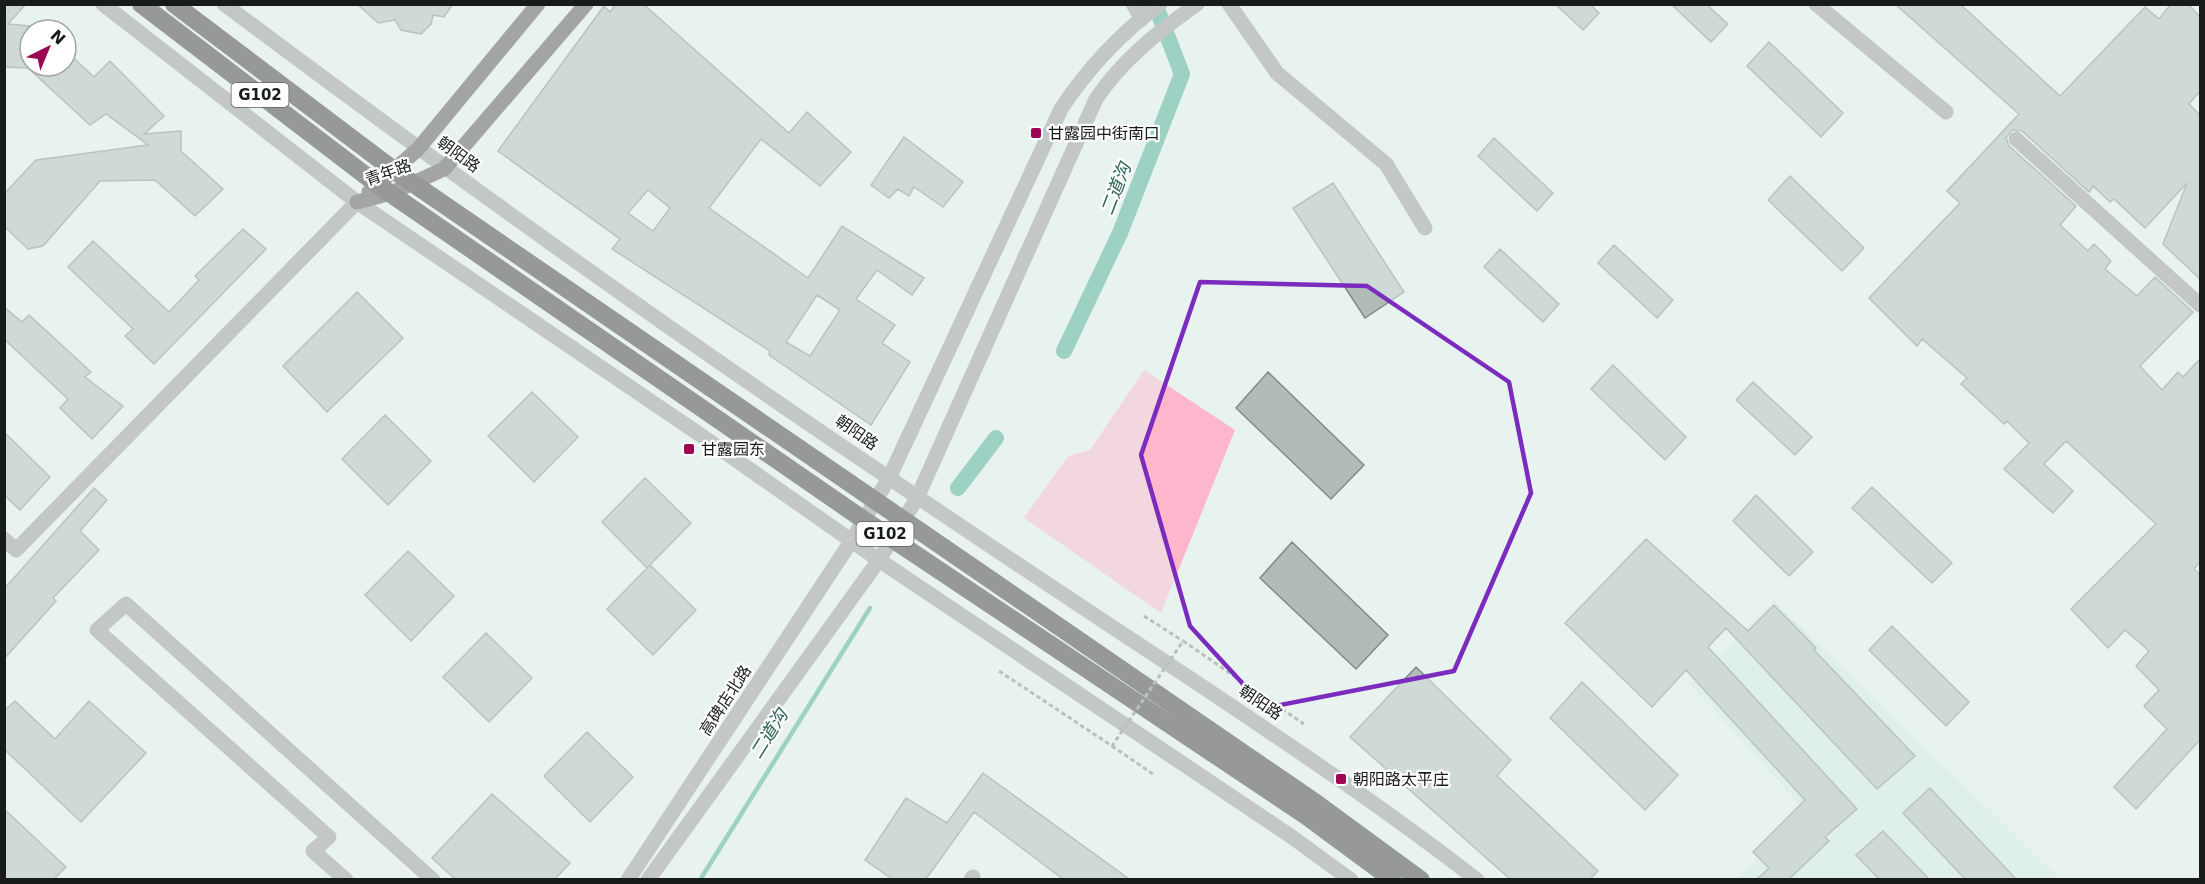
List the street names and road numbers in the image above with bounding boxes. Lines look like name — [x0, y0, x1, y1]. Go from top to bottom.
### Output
road number: G102 — [232, 83, 288, 107]
street label: 朝阳路 — [434, 133, 484, 176]
street label: 青年路 — [362, 155, 414, 190]
street label: 朝阳路 — [832, 411, 882, 454]
road number: G102 — [856, 522, 914, 546]
street label: 高碑店北路 — [696, 662, 755, 739]
street label: 朝阳路 — [1236, 681, 1286, 724]

